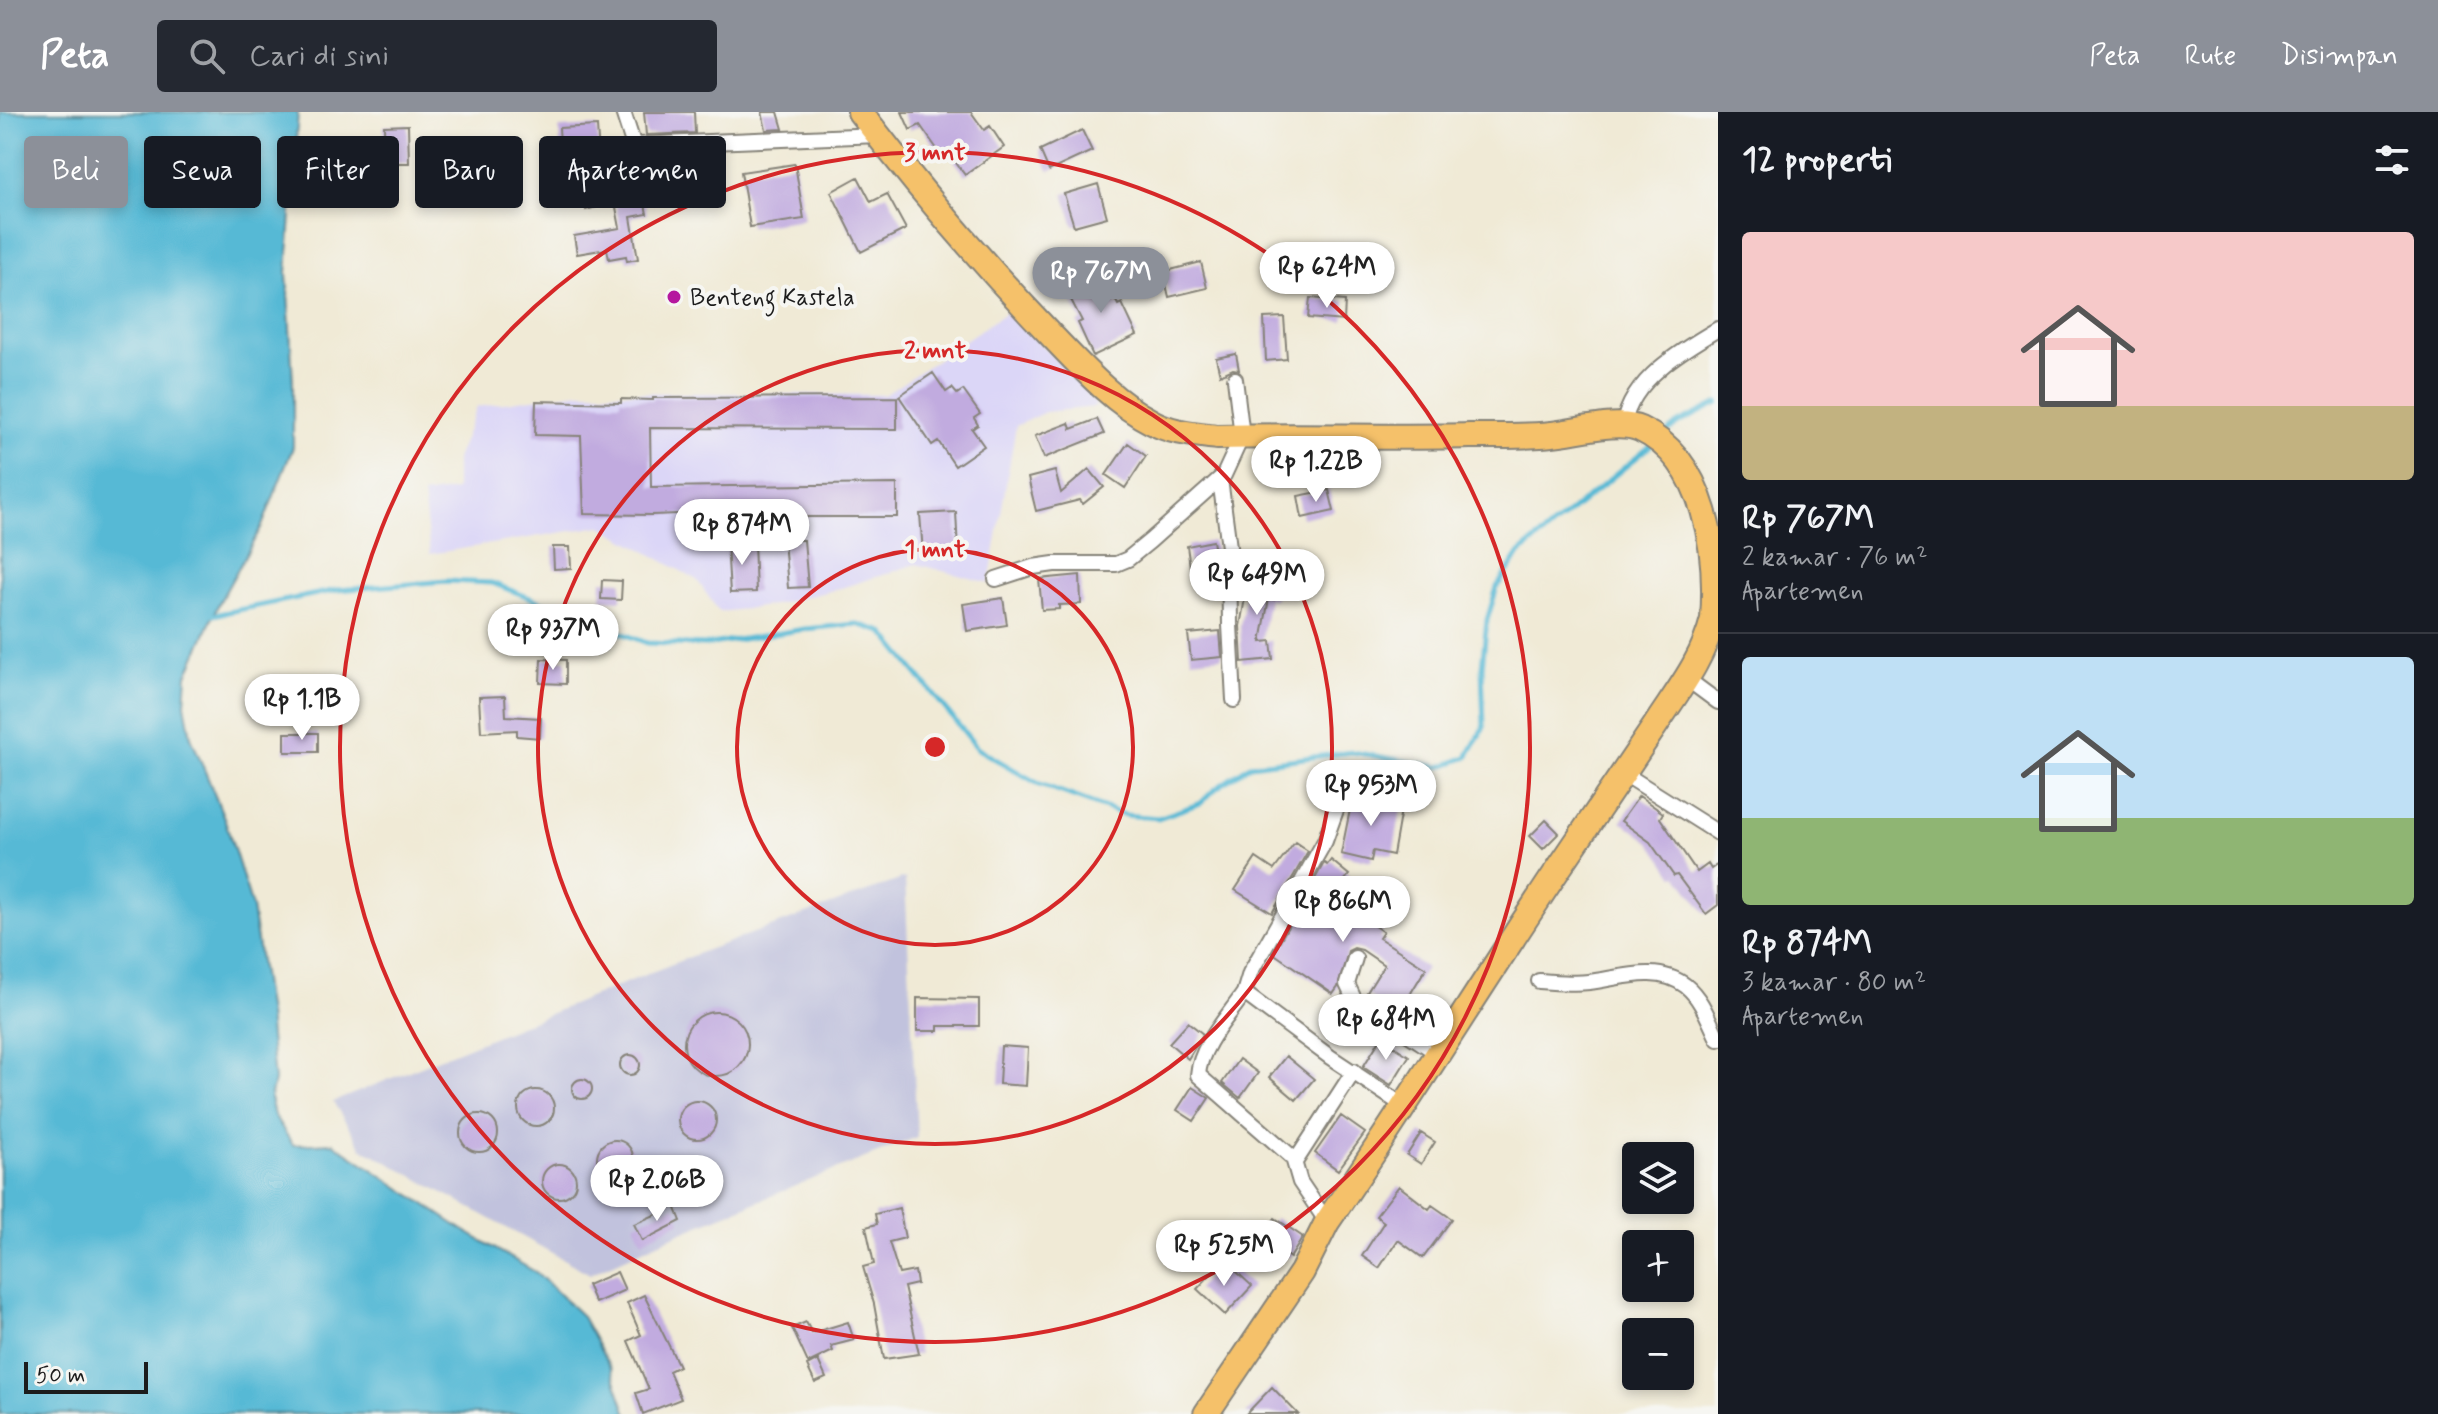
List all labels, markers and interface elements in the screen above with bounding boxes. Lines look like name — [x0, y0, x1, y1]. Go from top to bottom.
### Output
search box — [157, 20, 717, 92]
text: Peta — [40, 32, 109, 81]
icon: search — [185, 34, 229, 78]
text: Cari di sini — [249, 37, 389, 76]
text: Peta — [2089, 38, 2140, 75]
text: Rute — [2184, 38, 2236, 75]
text: Disimpan — [2280, 38, 2398, 75]
chip: Beli — [24, 136, 128, 208]
chip: Sewa — [144, 136, 261, 208]
chip: Filter — [277, 136, 399, 208]
chip: Baru — [415, 136, 523, 208]
chip: Apartemen — [539, 136, 726, 208]
text: 3 mnt — [904, 138, 966, 169]
text: 12 properti — [1742, 138, 1892, 183]
icon: filters — [2370, 138, 2414, 182]
pin: Rp 624M — [1253, 242, 1401, 310]
pin: Rp 767M — [1027, 247, 1175, 315]
text: Rp 624M — [1278, 251, 1376, 285]
text: Rp 767M — [1050, 256, 1152, 290]
place label: Benteng Kastela — [690, 283, 855, 317]
icon: home — [2006, 284, 2150, 428]
marker: Benteng Kastela — [665, 288, 683, 306]
text: 2 mnt — [904, 336, 967, 367]
pin: Rp 1.22B — [1233, 436, 1399, 504]
text: Rp 1.22B — [1269, 445, 1363, 479]
text: Rp 767M — [1742, 496, 1874, 541]
pin: Rp 874M — [668, 499, 816, 567]
text: Rp 874M — [692, 508, 792, 542]
text: 1 mnt — [905, 535, 966, 566]
text: 2 kamar · 76 m² — [1742, 541, 1928, 575]
pin: Rp 649M — [1183, 549, 1331, 617]
text: Rp 649M — [1207, 558, 1307, 592]
text: Apartemen — [1742, 575, 1864, 609]
pin: Rp 937M — [479, 604, 627, 672]
text: Rp 937M — [506, 613, 600, 647]
pin: Rp 1.1B — [228, 674, 376, 742]
text: Rp 1.1B — [263, 683, 341, 717]
icon: home — [2006, 709, 2150, 853]
centre of rings — [921, 733, 949, 761]
pin: Rp 953M — [1297, 760, 1445, 828]
text: Rp 953M — [1324, 769, 1418, 803]
pin: Rp 866M — [1269, 876, 1417, 944]
text: Rp 866M — [1294, 885, 1392, 919]
text: Rp 874M — [1742, 921, 1872, 966]
text: 3 kamar · 80 m² — [1742, 966, 1926, 1000]
pin: Rp 684M — [1312, 994, 1460, 1062]
text: Apartemen — [1742, 1000, 1864, 1034]
text: Rp 684M — [1336, 1003, 1436, 1037]
map controls — [1622, 1142, 1694, 1390]
button: layers — [1622, 1142, 1694, 1214]
pin: Rp 2.06B — [574, 1155, 740, 1223]
text: Rp 2.06B — [608, 1164, 706, 1198]
pin: Rp 525M — [1150, 1220, 1298, 1288]
text: Rp 525M — [1174, 1229, 1274, 1263]
button: + — [1622, 1230, 1694, 1302]
button: − — [1622, 1318, 1694, 1390]
scale bar — [24, 1358, 148, 1394]
text: 50 m — [36, 1362, 85, 1390]

